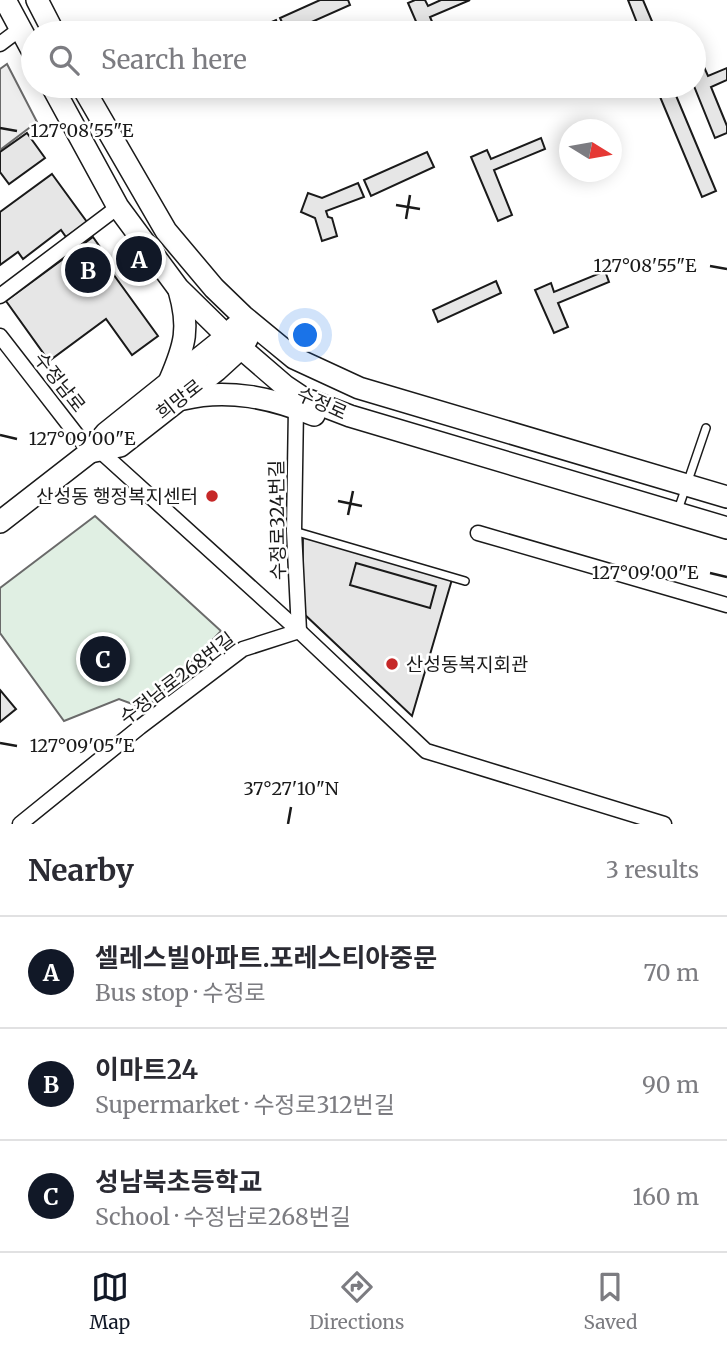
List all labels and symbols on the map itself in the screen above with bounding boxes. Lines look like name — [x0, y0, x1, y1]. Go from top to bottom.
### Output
text: 127°08'55"E — [31, 119, 134, 142]
north arrow — [559, 119, 622, 182]
pin: A — [116, 233, 162, 285]
pin: B — [65, 244, 111, 296]
text: 127°08'55"E — [594, 254, 697, 277]
your location — [288, 318, 322, 352]
street label: 수정남로 — [29, 347, 91, 417]
street label: 희망로 — [151, 373, 207, 425]
street label: 수정로 — [293, 381, 351, 425]
text: 127°09'00"E — [29, 427, 136, 450]
street label: 수정로324번길 — [264, 460, 290, 580]
place label: 산성동 행정복지센터 — [36, 484, 198, 508]
marker: 산성동 행정복지센터 — [204, 488, 220, 504]
text: 127°09'00"E — [592, 561, 699, 584]
street label: 수정남로268번길 — [114, 627, 240, 729]
pin: C — [80, 633, 126, 685]
place label: 산성동복지회관 — [406, 652, 528, 676]
marker: 산성동복지회관 — [384, 656, 400, 672]
text: 127°09'05"E — [30, 734, 135, 757]
text: 37°27'10"N — [243, 777, 339, 800]

